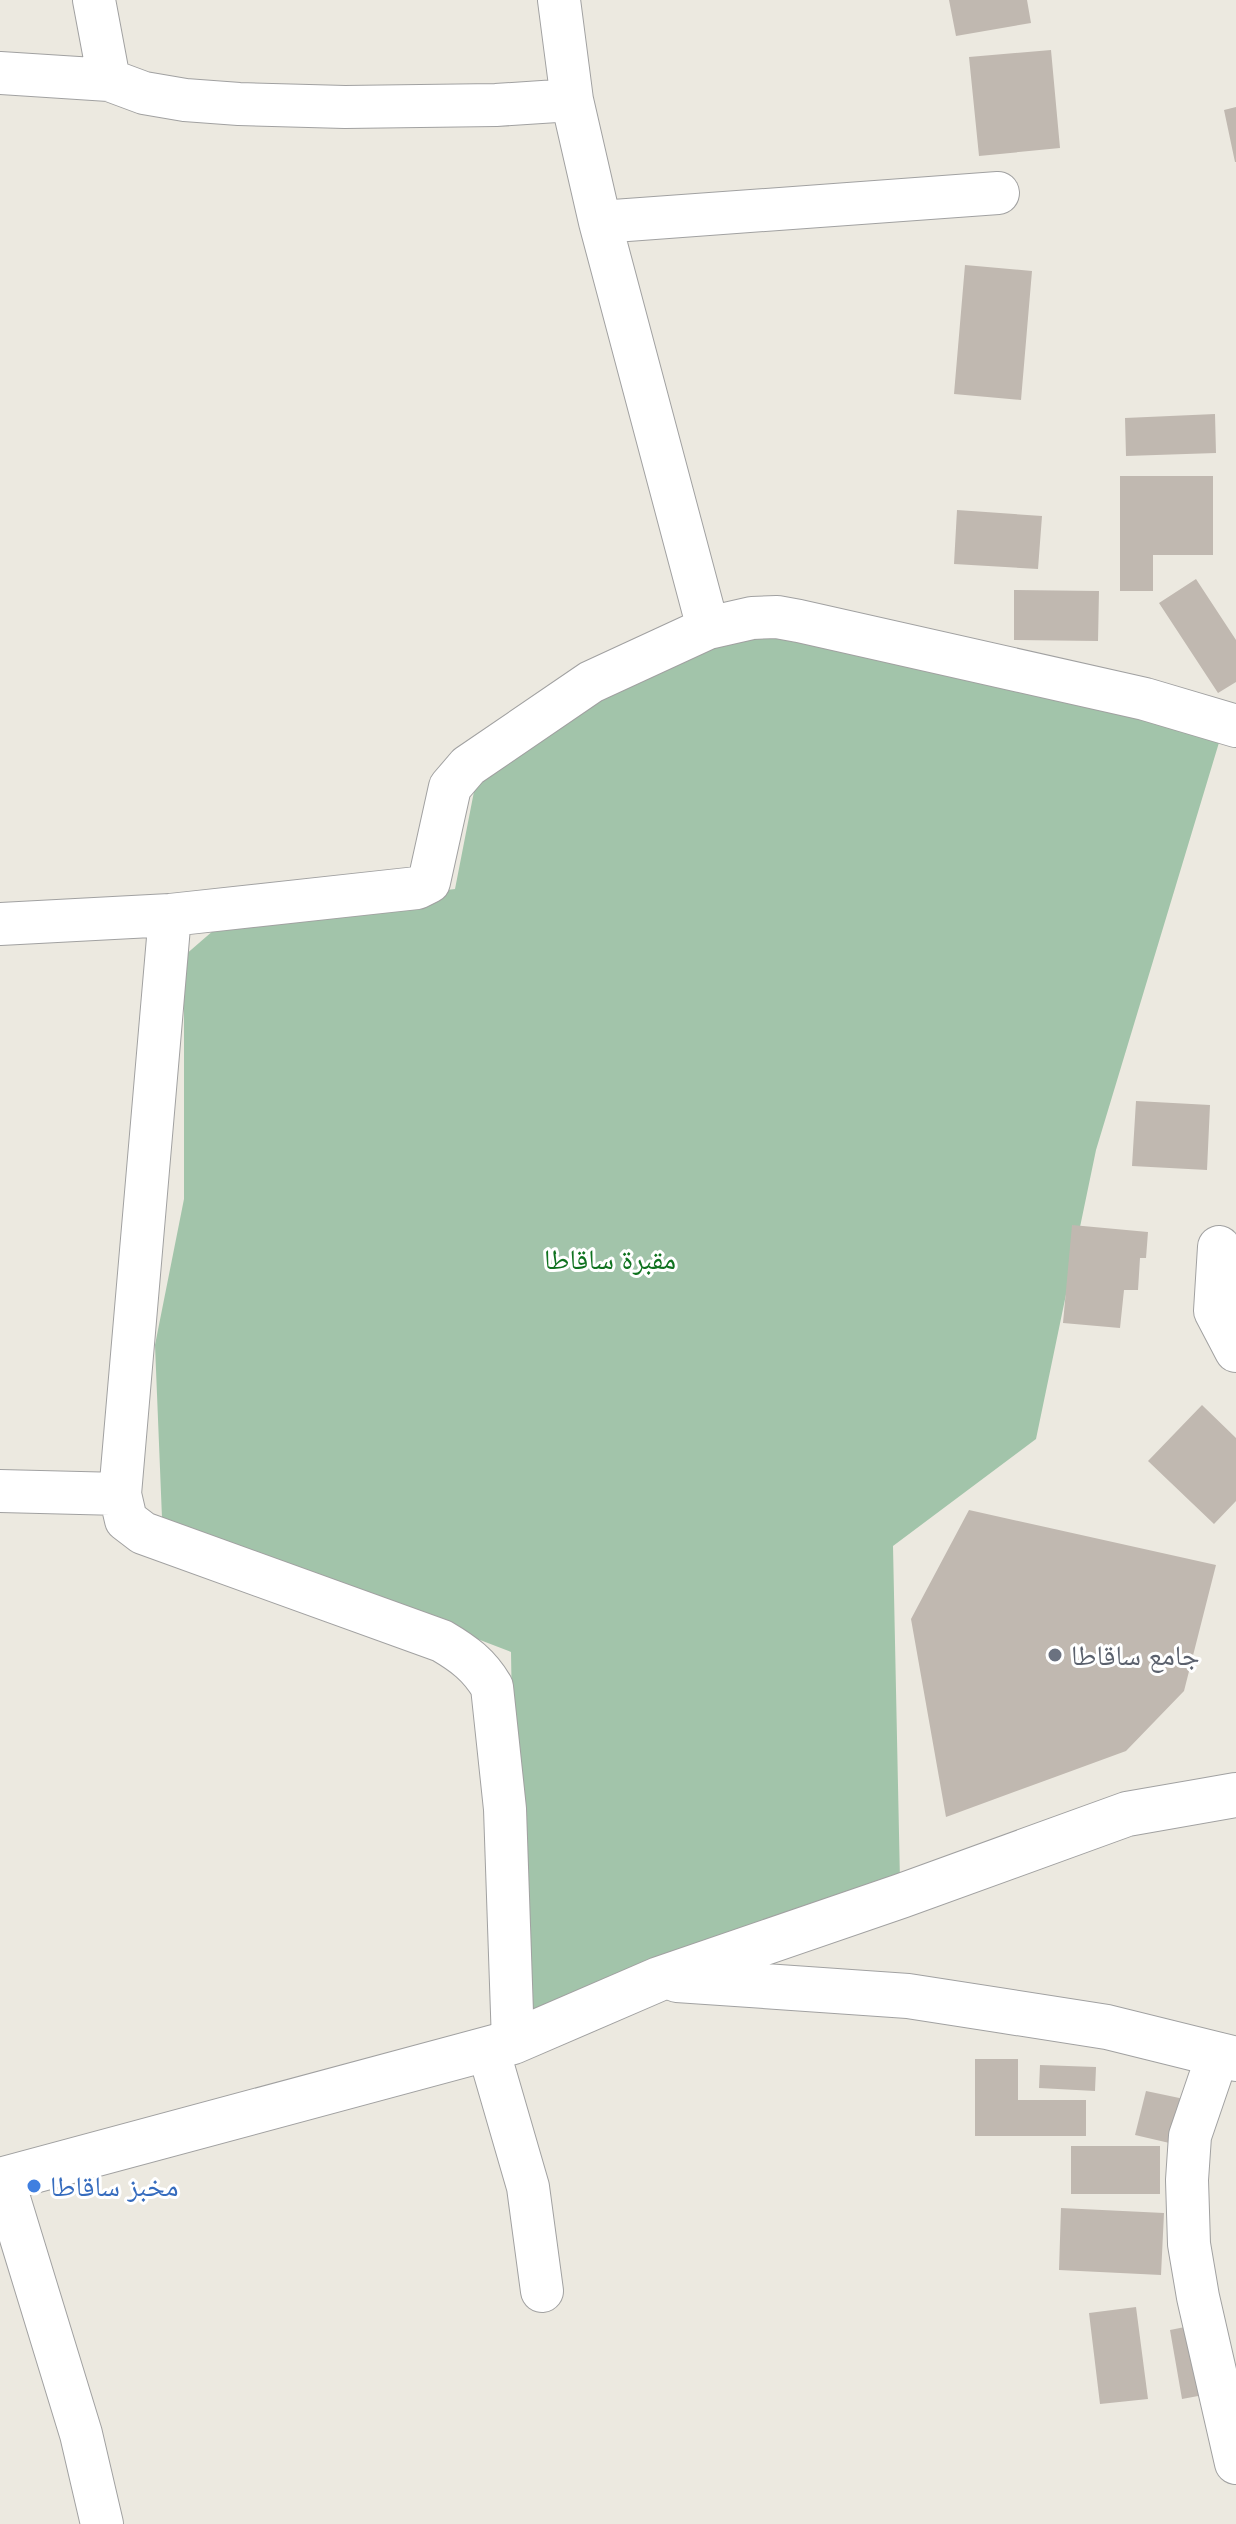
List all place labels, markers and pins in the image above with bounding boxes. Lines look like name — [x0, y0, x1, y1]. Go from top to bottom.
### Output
place label: جامع ساقاطا — [1071, 1637, 1200, 1673]
marker: جامع ساقاطا — [1046, 1646, 1064, 1664]
place label: مخبز ساقاطا — [50, 2168, 178, 2203]
marker: مخبز ساقاطا — [25, 2177, 43, 2195]

